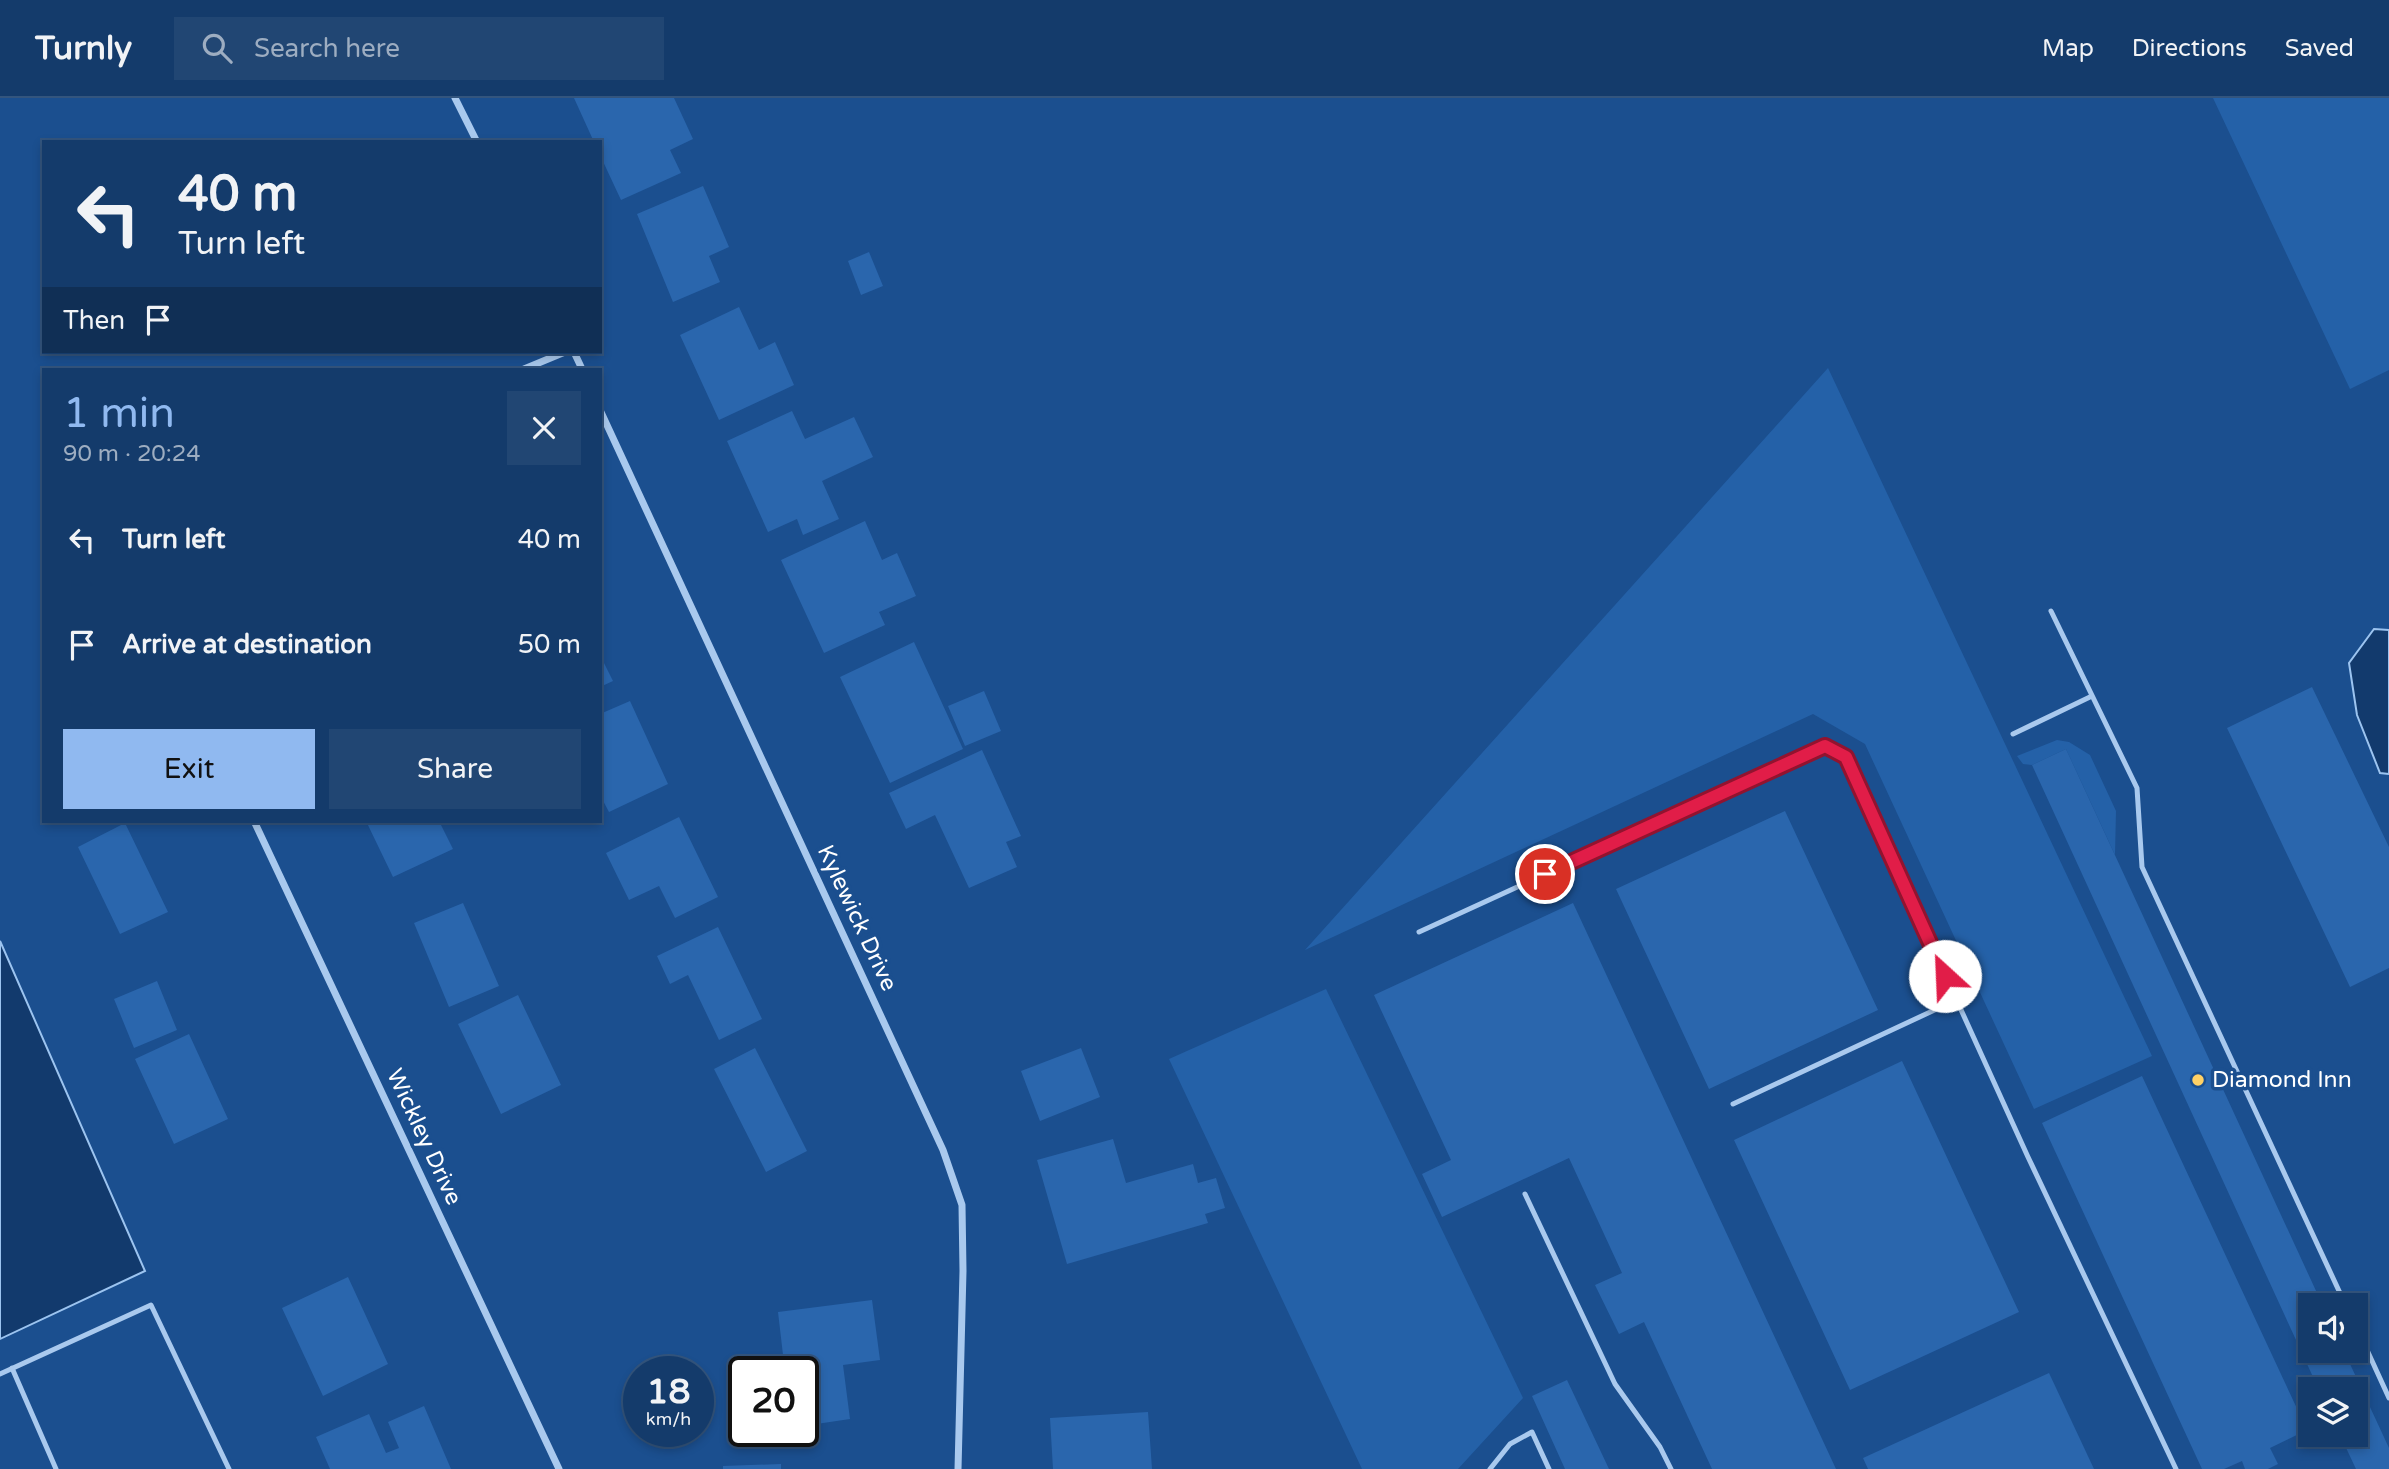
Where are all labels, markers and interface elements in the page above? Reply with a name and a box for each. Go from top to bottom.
search box [174,17,664,80]
text: Turnly [35,29,132,68]
icon: search [198,29,236,67]
text: Search here [254,33,400,64]
text: Map [2042,34,2094,63]
text: Directions [2132,34,2247,63]
text: Saved [2285,34,2354,63]
text: 40 m [178,165,297,224]
icon: left [63,168,154,259]
text: Turn left [178,225,305,263]
icon: arrive [139,301,177,339]
text: Then [63,305,125,336]
text: 1 min [63,388,175,439]
button: close [507,391,581,465]
text: 90 m · 20:24 [63,440,201,468]
icon: left [63,521,101,559]
text: Turn left [122,524,225,555]
text: 40 m [518,524,581,555]
icon: arrive [63,626,101,664]
text: Arrive at destination [122,629,372,660]
text: 50 m [518,629,581,660]
button: Exit [63,729,315,809]
button: Share [329,729,581,809]
street label: Kylewick Drive [811,841,903,995]
pin [1515,844,1575,904]
icon: arrive [1526,855,1564,893]
position arrow [1908,939,1982,1013]
street label: Wickley Drive [380,1064,468,1210]
place label: Diamond Inn [2212,1066,2352,1094]
marker: Diamond Inn [2190,1072,2206,1088]
map controls [2298,1293,2368,1447]
button: sound [2298,1293,2368,1363]
speed limit sign: 20 [728,1356,819,1447]
text: 18 [647,1371,690,1413]
button: layers [2298,1377,2368,1447]
text: km/h [646,1408,691,1430]

